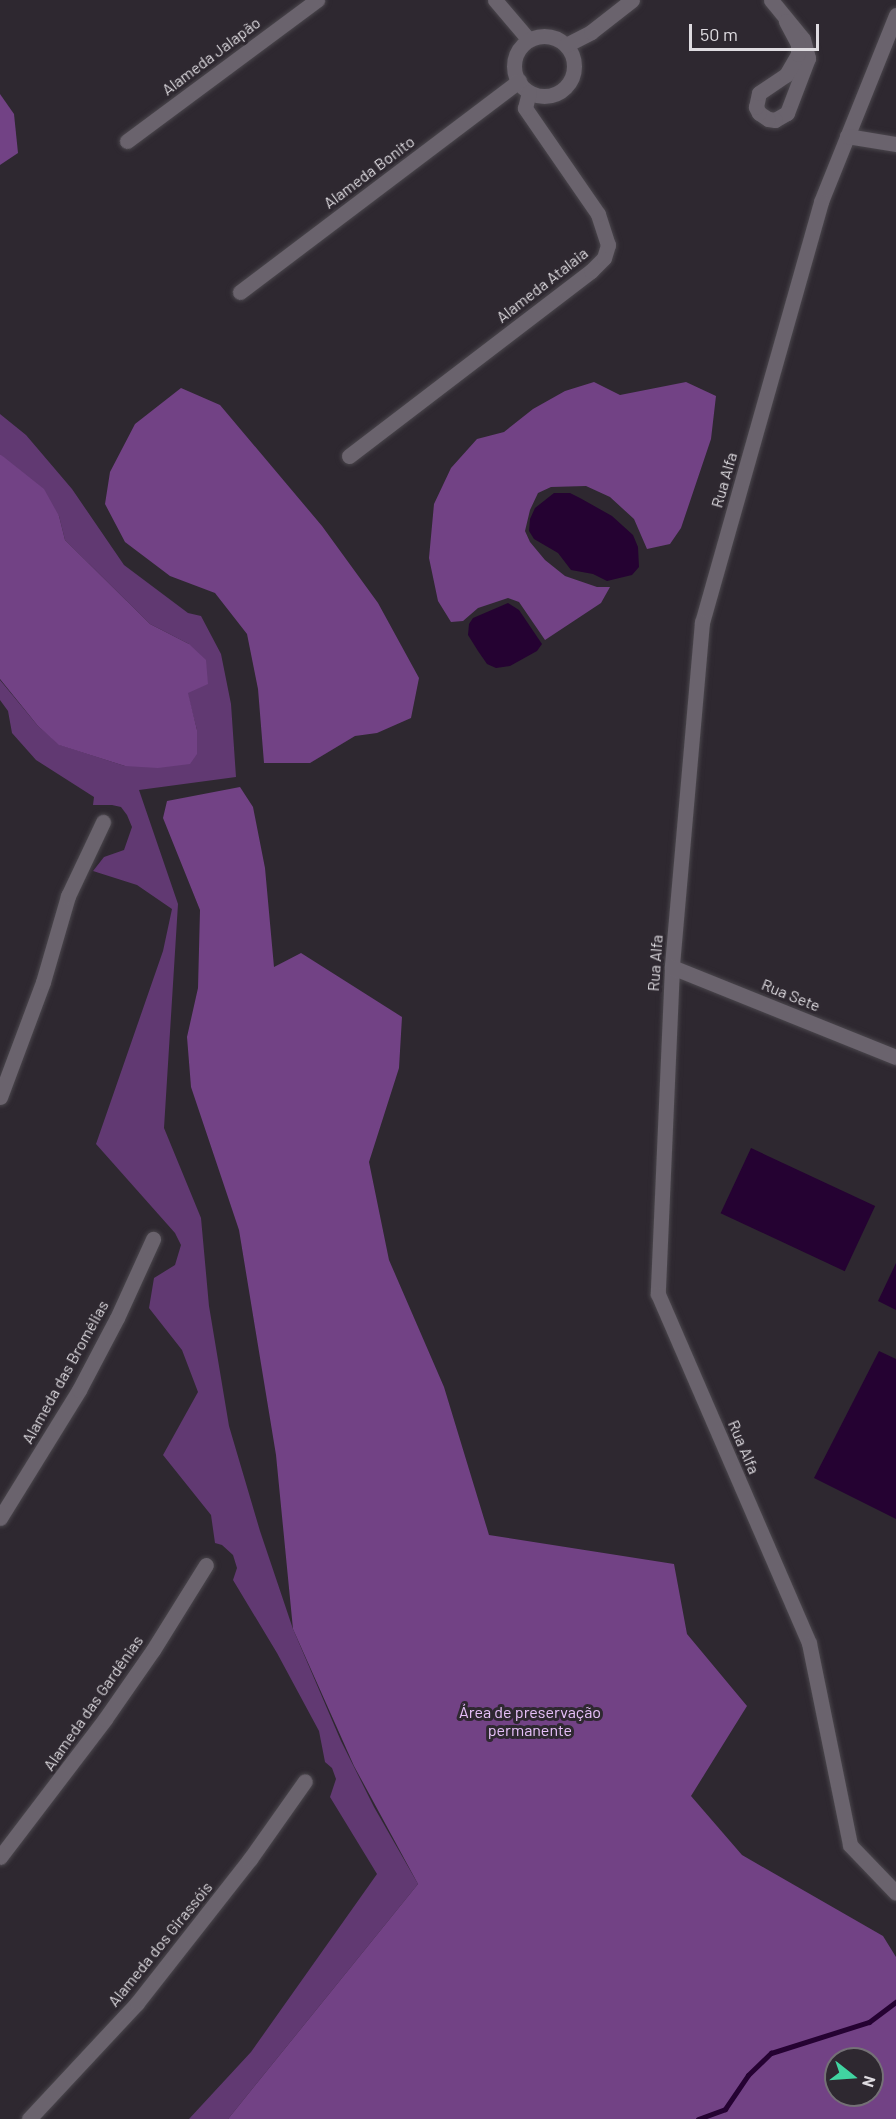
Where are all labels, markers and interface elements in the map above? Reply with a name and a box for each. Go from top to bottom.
scale bar [692,12,822,50]
street label: Alameda Jalapão [158,13,264,99]
text: 50 m [700,23,738,45]
street label: Alameda Bonito [320,132,418,212]
street label: Alameda Atalaia [492,243,592,327]
street label: Rua Alfa [707,450,741,510]
street label: Rua Alfa [643,934,667,992]
street label: Rua Sete [759,975,823,1015]
street label: Alameda das Bromélias [18,1297,112,1447]
street label: Rua Alfa [724,1417,764,1477]
street label: Alameda das Gardênias [39,1632,147,1774]
park label: Área de preservação permanente [459,1702,601,1740]
street label: Alameda dos Girassóis [104,1878,216,2010]
north arrow [824,2047,884,2107]
text: N [859,2074,880,2090]

